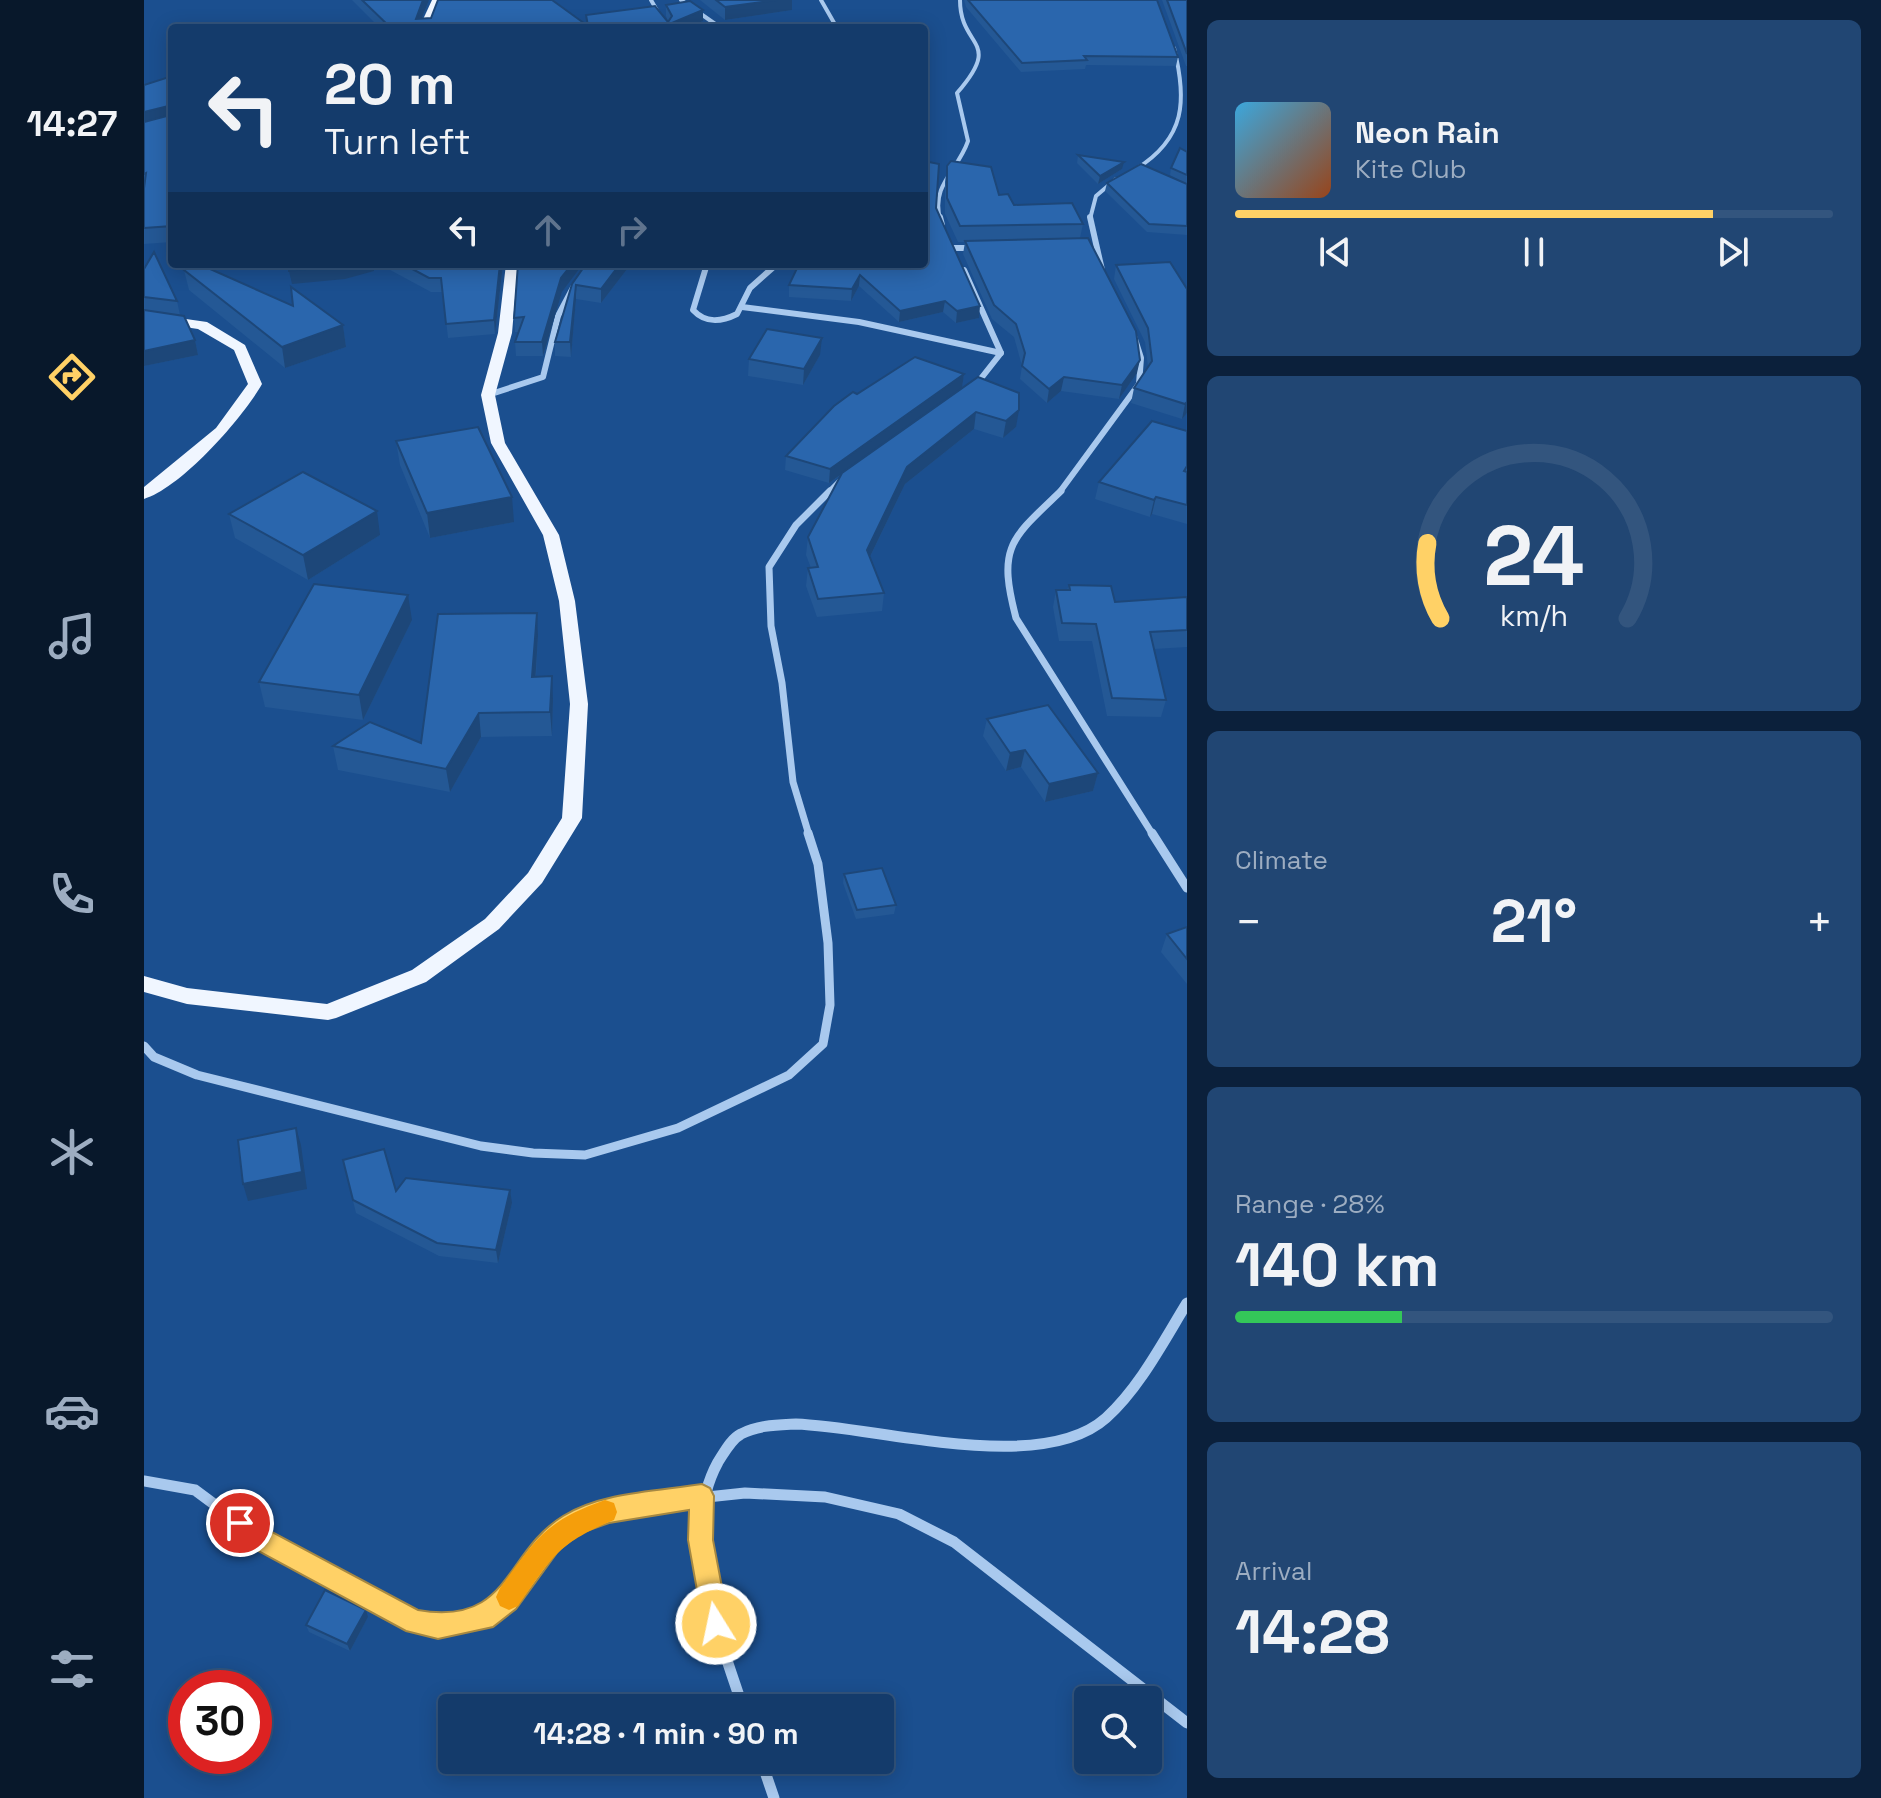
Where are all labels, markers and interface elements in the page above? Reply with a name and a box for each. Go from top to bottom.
text: 20 m [324,49,456,120]
icon: left [192,56,296,160]
text: 14:27 [27,101,117,147]
text: Neon Rain [1355,113,1500,152]
text: Turn left [324,119,471,165]
text: Kite Club [1355,152,1467,186]
icon: left [442,208,486,252]
icon: ahead [526,208,570,252]
icon: right [610,208,654,252]
icon: previous [1313,230,1357,274]
icon: pause [1512,230,1556,274]
icon: next [1711,230,1755,274]
icon: directions [44,349,100,405]
text: 24 [1484,503,1584,609]
text: km/h [1500,599,1568,635]
icon: music [44,608,100,664]
text: Climate [1235,843,1328,877]
icon: phone [44,866,100,922]
text: 21° [1491,883,1577,960]
text: − [1235,894,1262,950]
text: + [1806,894,1833,950]
icon: climate [44,1124,100,1180]
text: Range · 28% [1235,1187,1385,1221]
text: 140 km [1235,1227,1439,1304]
icon: car [44,1383,100,1439]
pin [206,1489,274,1557]
icon: arrive [218,1501,262,1545]
text: Arrival [1235,1554,1312,1588]
position arrow [674,1582,758,1666]
text: 14:28 [1235,1594,1390,1671]
icon: filters [44,1641,100,1697]
speed limit sign: 30 [168,1670,272,1774]
map controls [1074,1686,1162,1774]
button: search [1074,1686,1162,1774]
text: 14:28 · 1 min · 90 m [533,1714,799,1753]

